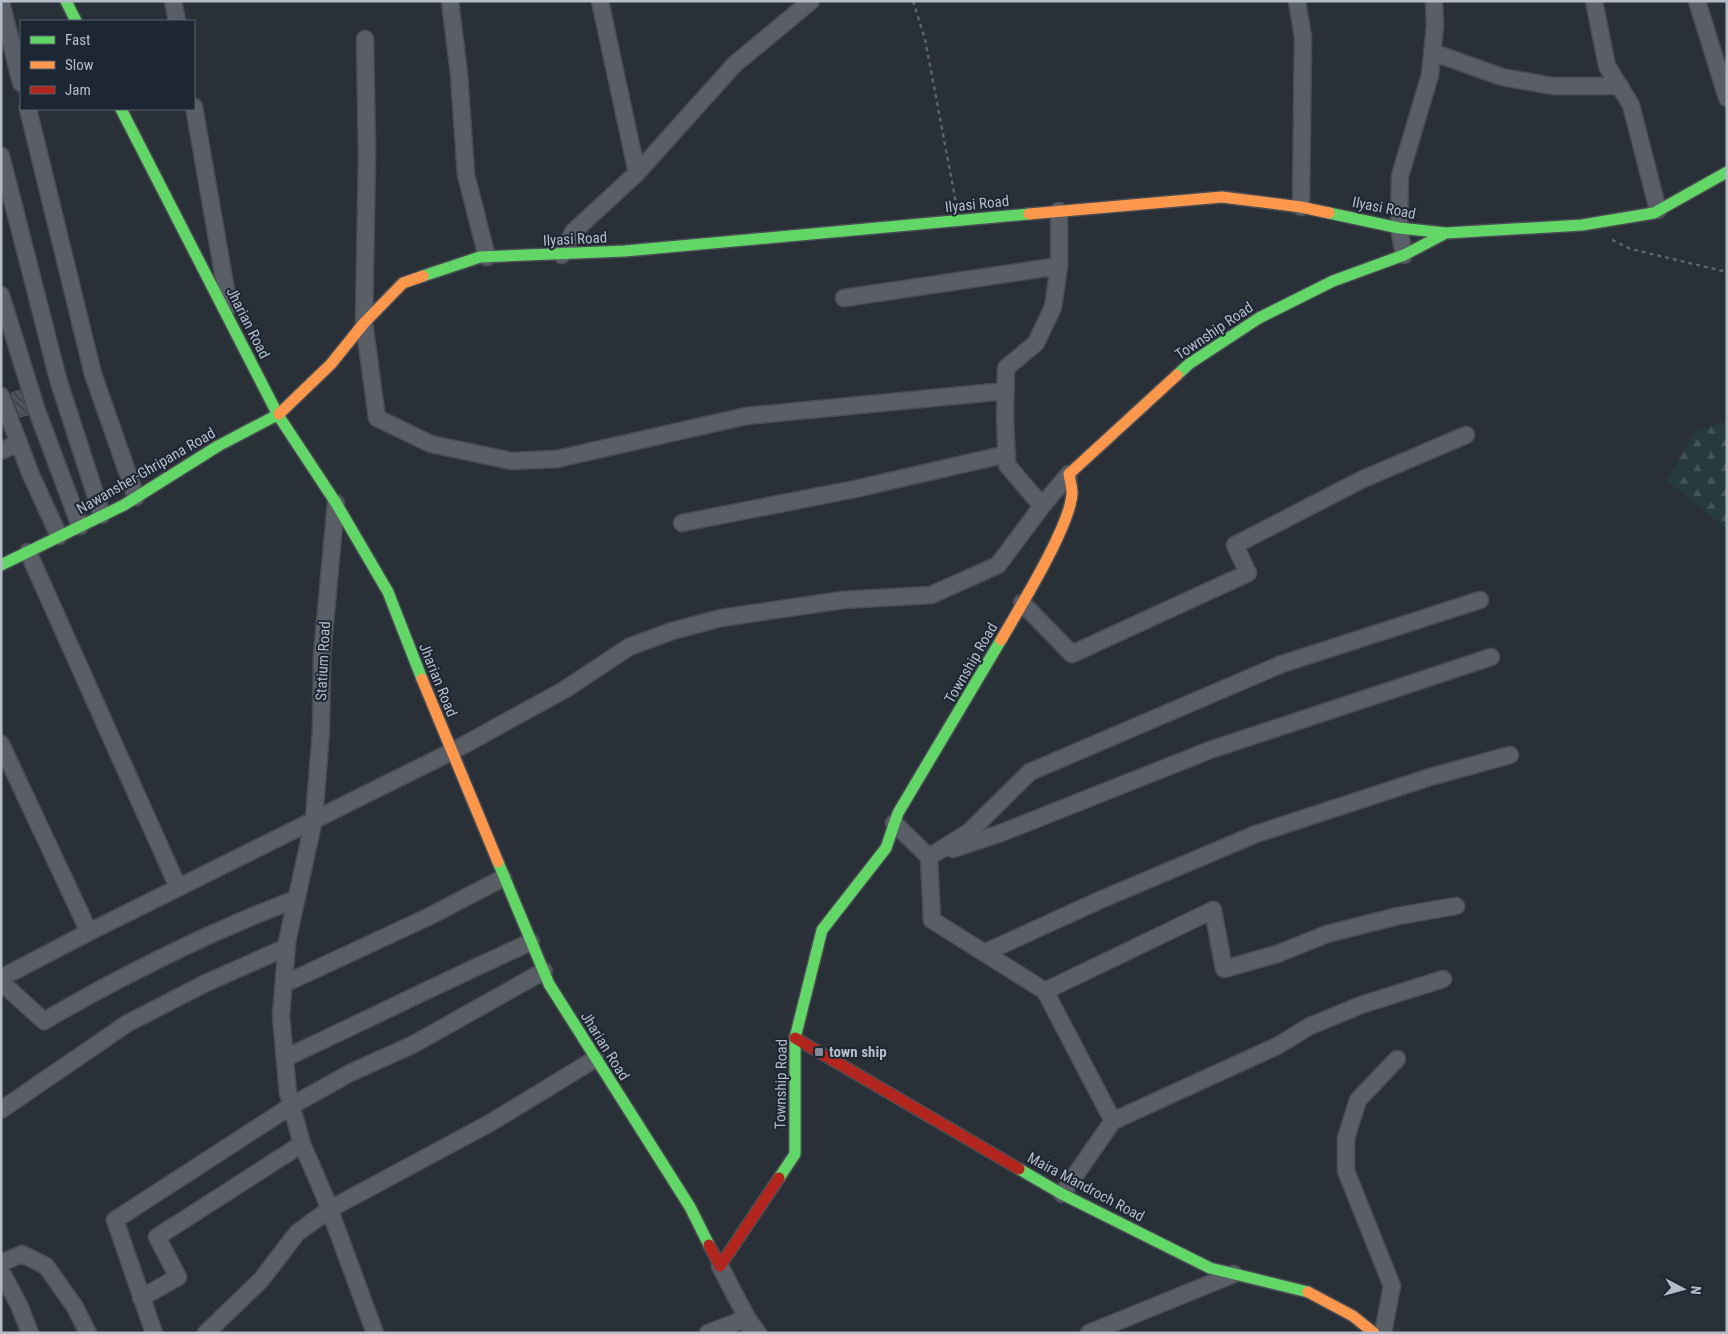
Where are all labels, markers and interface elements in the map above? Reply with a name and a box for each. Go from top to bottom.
legend [20,20,195,110]
text: Fast [65,31,90,49]
text: Slow [65,56,94,74]
text: Jam [65,81,91,99]
street label: Ilyasi Road [944,192,1010,216]
street label: Ilyasi Road [1351,193,1417,223]
street label: Ilyasi Road [542,228,608,250]
street label: Jharian Road [222,284,274,362]
street label: Township Road [1172,298,1256,364]
street label: Nawansher-Ghripana Road [74,424,218,518]
street label: Township Road [941,619,1001,707]
street label: Statium Road [312,621,334,701]
street label: Jharian Road [415,641,461,719]
street label: Jharian Road [577,1008,633,1084]
street label: Township Road [771,1039,791,1129]
place label: town ship [829,1043,887,1061]
marker: town ship [813,1046,825,1058]
street label: Maira Mandroch Road [1024,1149,1148,1225]
north arrow [1658,1264,1708,1314]
text: N [1688,1285,1704,1295]

